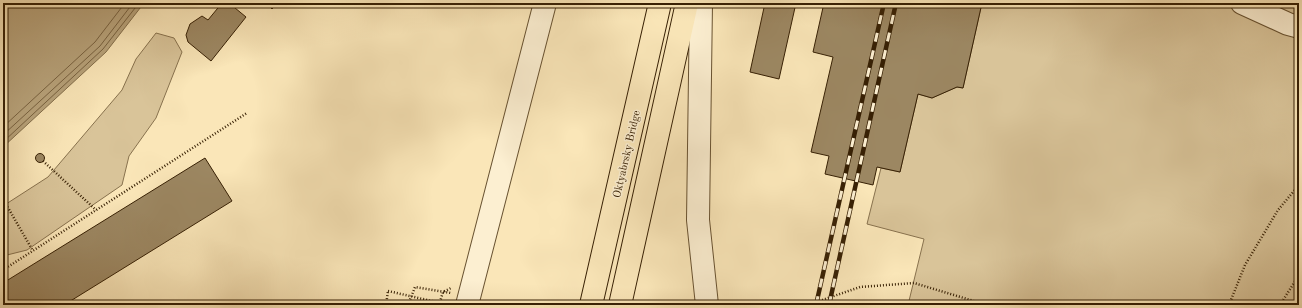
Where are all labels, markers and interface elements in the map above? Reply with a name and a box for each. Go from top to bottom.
street label: Oktyabrsky Bridge [612,109,643,199]

